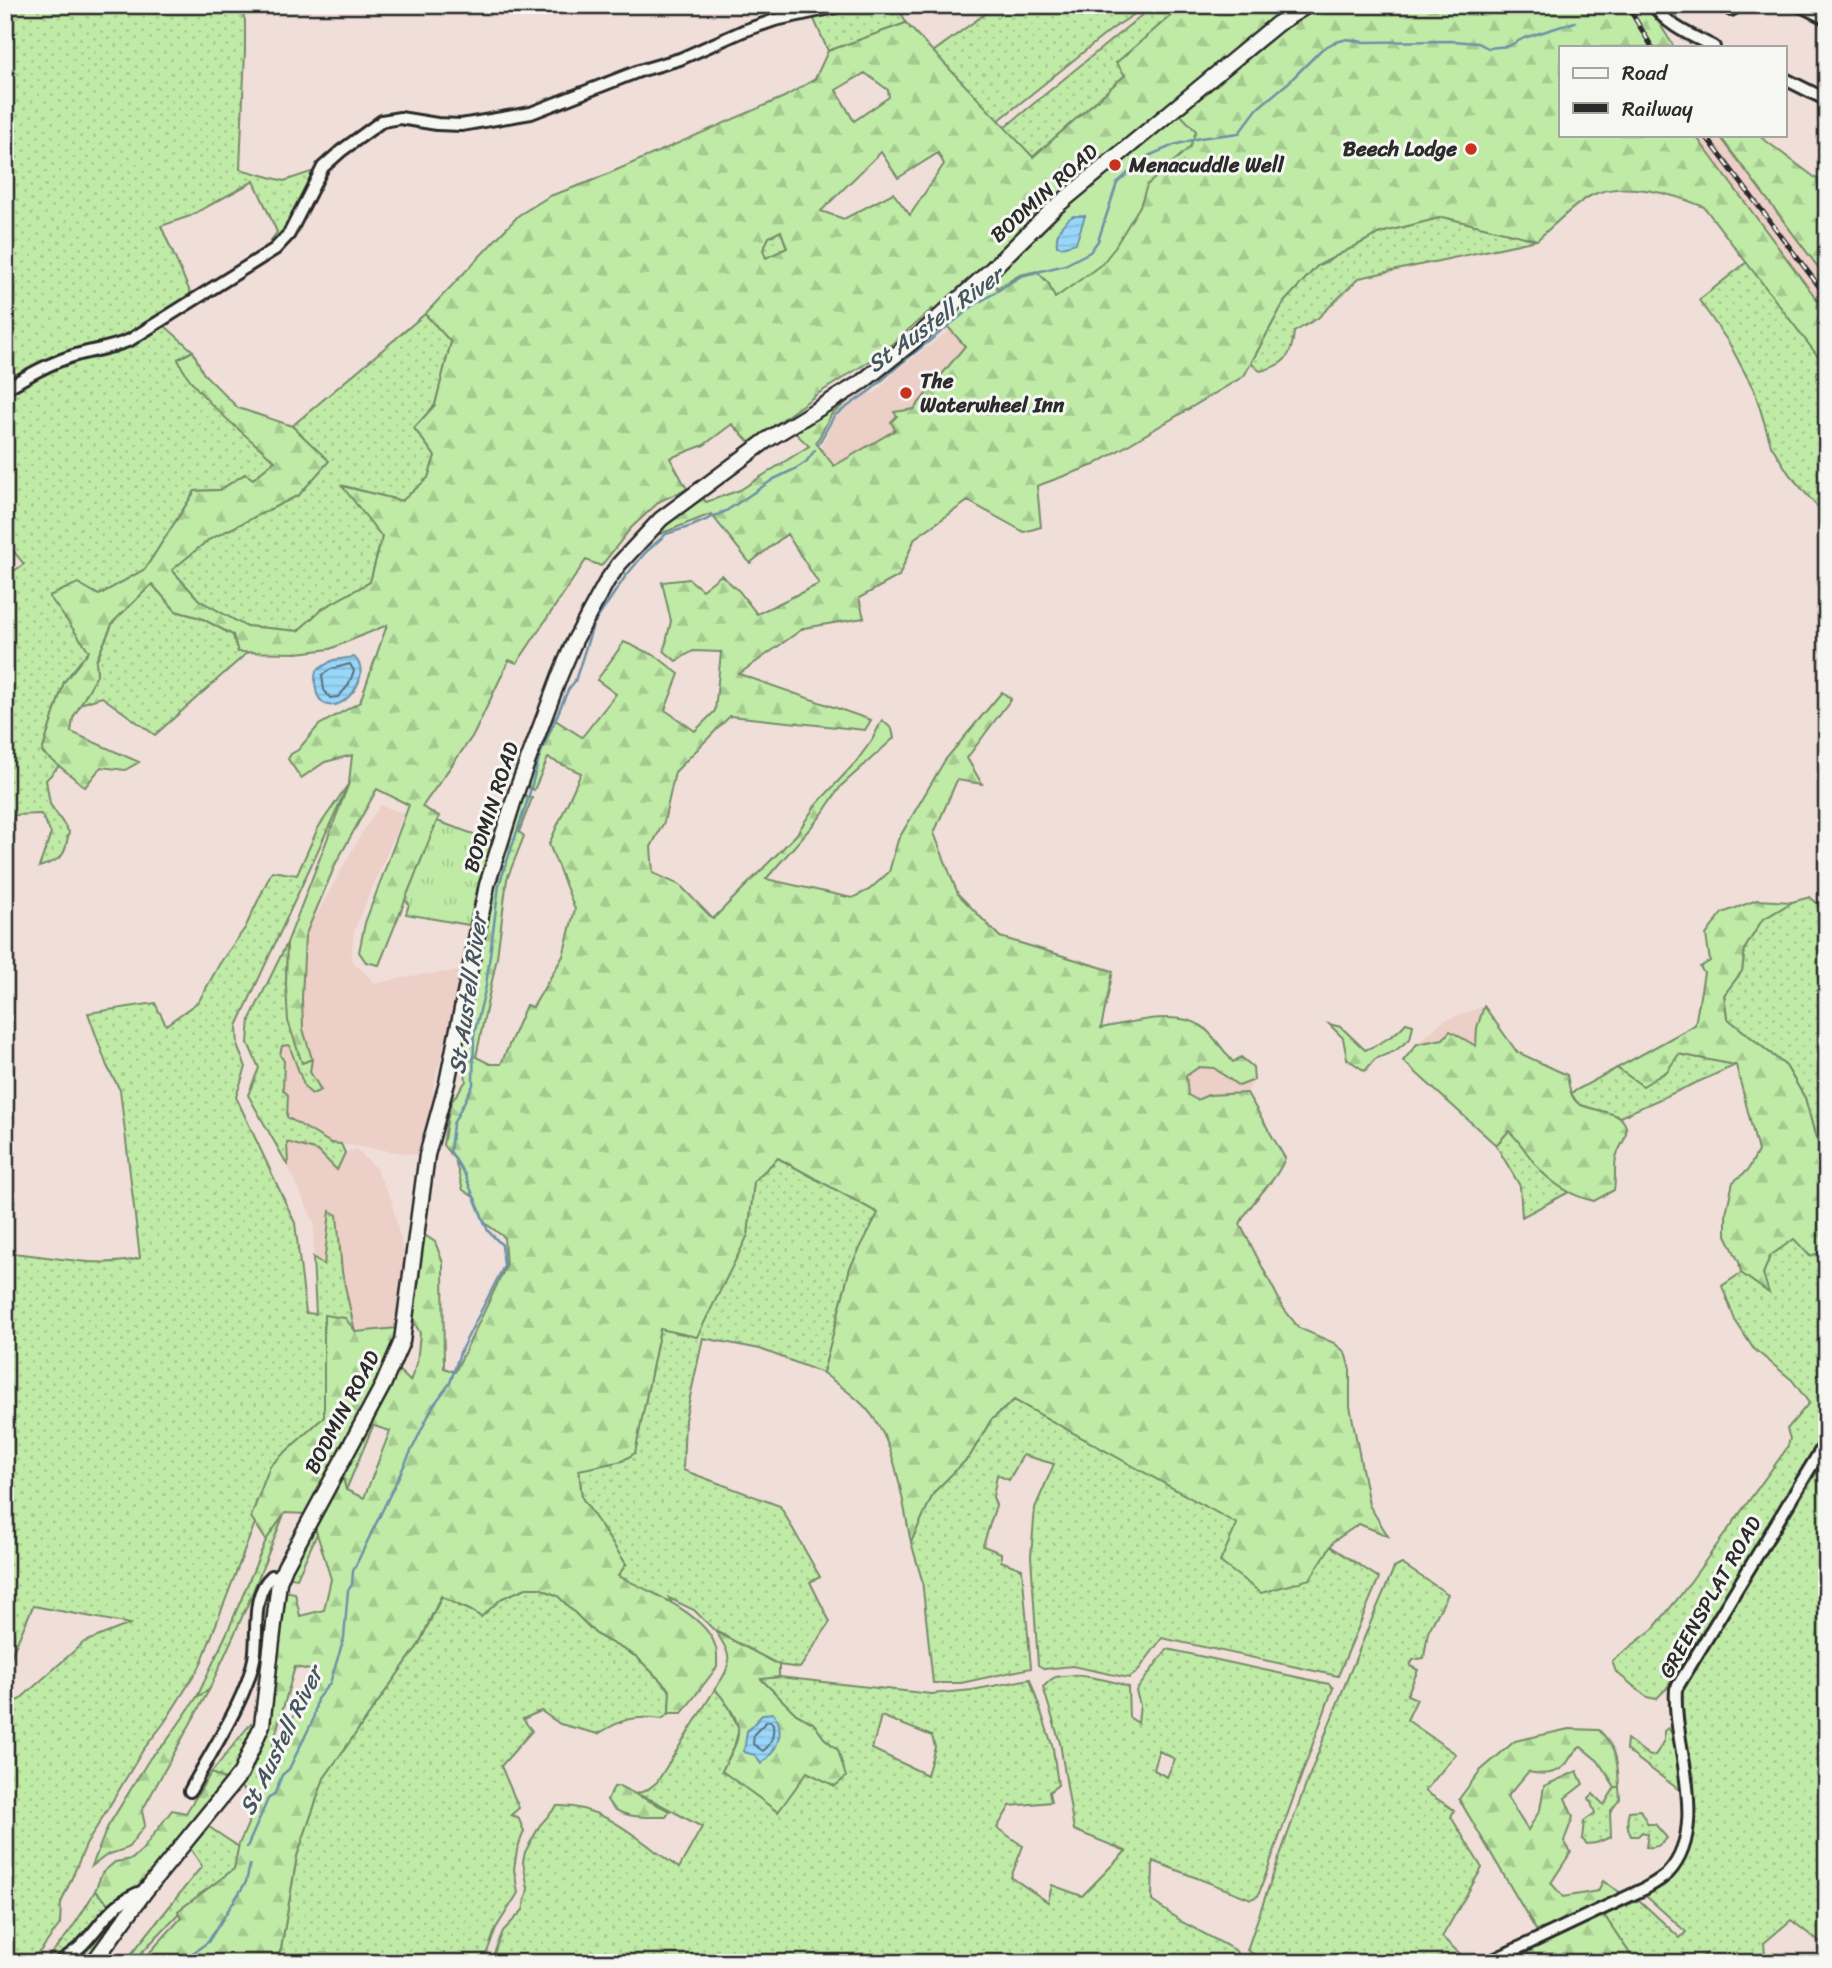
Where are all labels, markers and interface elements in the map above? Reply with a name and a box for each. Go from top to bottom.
legend [1559,46,1786,136]
text: Road [1622,54,1669,92]
text: Railway [1622,90,1693,128]
place label: Beech Lodge [1343,130,1457,168]
street label: BODMIN ROAD [981,133,1107,252]
marker: Beech Lodge [1463,141,1479,157]
place label: Menacuddle Well [1128,146,1285,184]
marker: Menacuddle Well [1107,157,1123,173]
water label: St Austell River [858,253,1016,384]
place label: The Waterwheel Inn [920,362,1065,424]
marker: The Waterwheel Inn [898,385,914,401]
street label: BODMIN ROAD [452,736,530,877]
water label: St Austell River [437,907,500,1077]
street label: BODMIN ROAD [293,1343,391,1481]
street label: GREENSPLAT ROAD [1648,1508,1772,1686]
water label: St Austell River [227,1656,337,1822]

